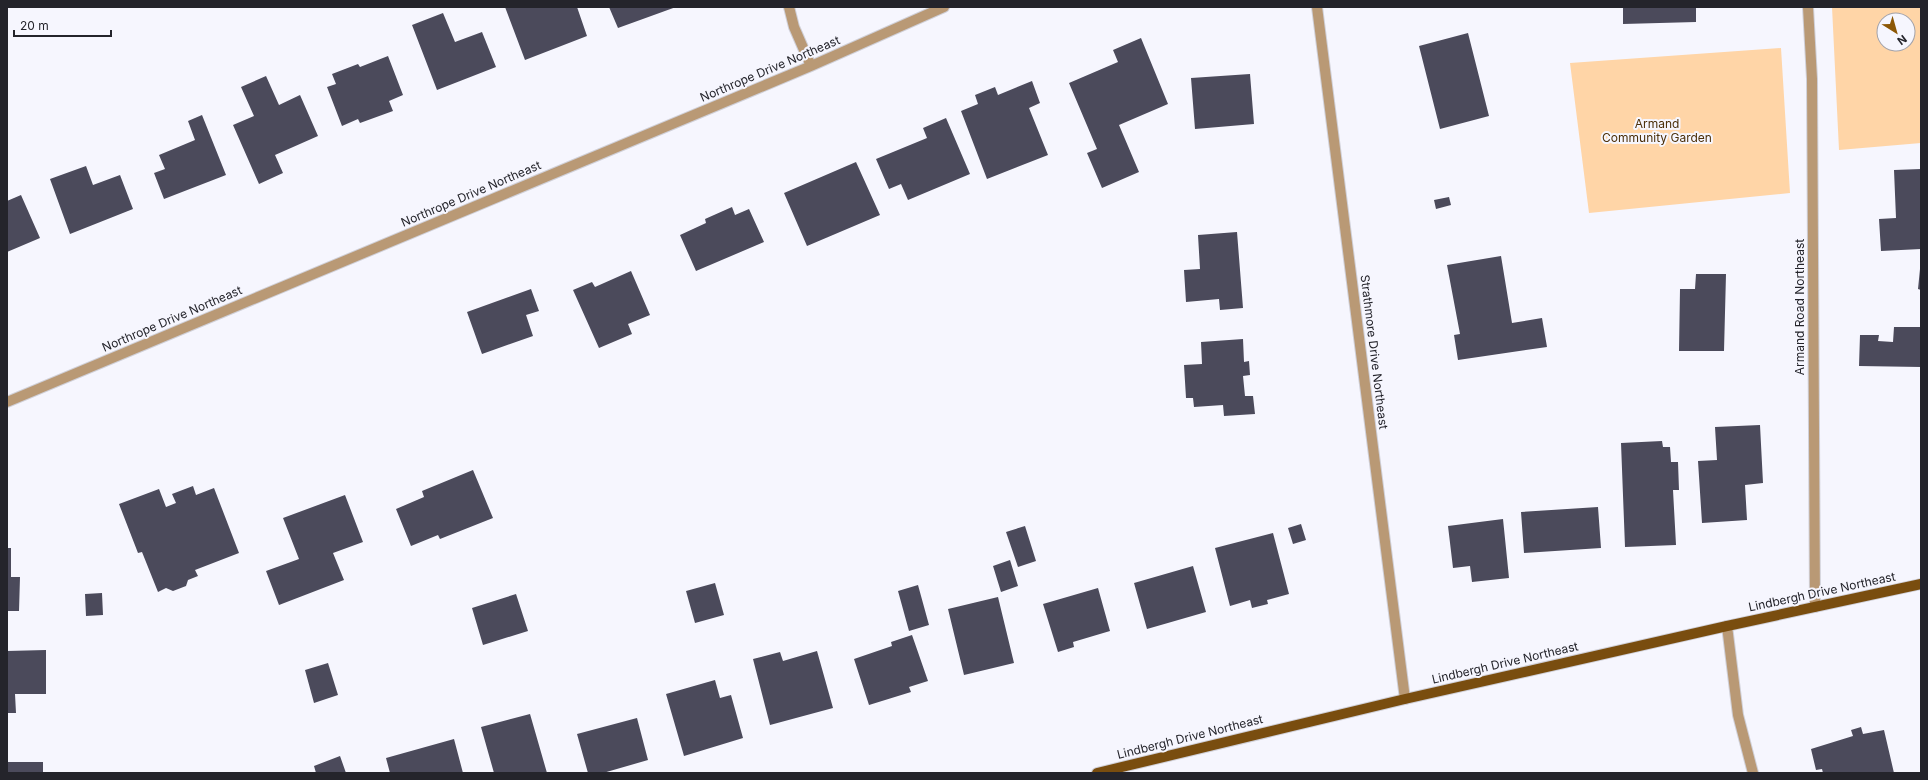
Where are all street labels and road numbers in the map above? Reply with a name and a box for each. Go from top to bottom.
street label: Northrope Drive Northeast [698,32,842,105]
street label: Northrope Drive Northeast [399,157,543,230]
street label: Armand Road Northeast [1792,239,1807,375]
street label: Strathmore Drive Northeast [1358,274,1391,430]
street label: Northrope Drive Northeast [100,282,244,355]
street label: Lindbergh Drive Northeast [1747,569,1897,614]
street label: Lindbergh Drive Northeast [1430,638,1580,687]
street label: Lindbergh Drive Northeast [1115,711,1264,762]

